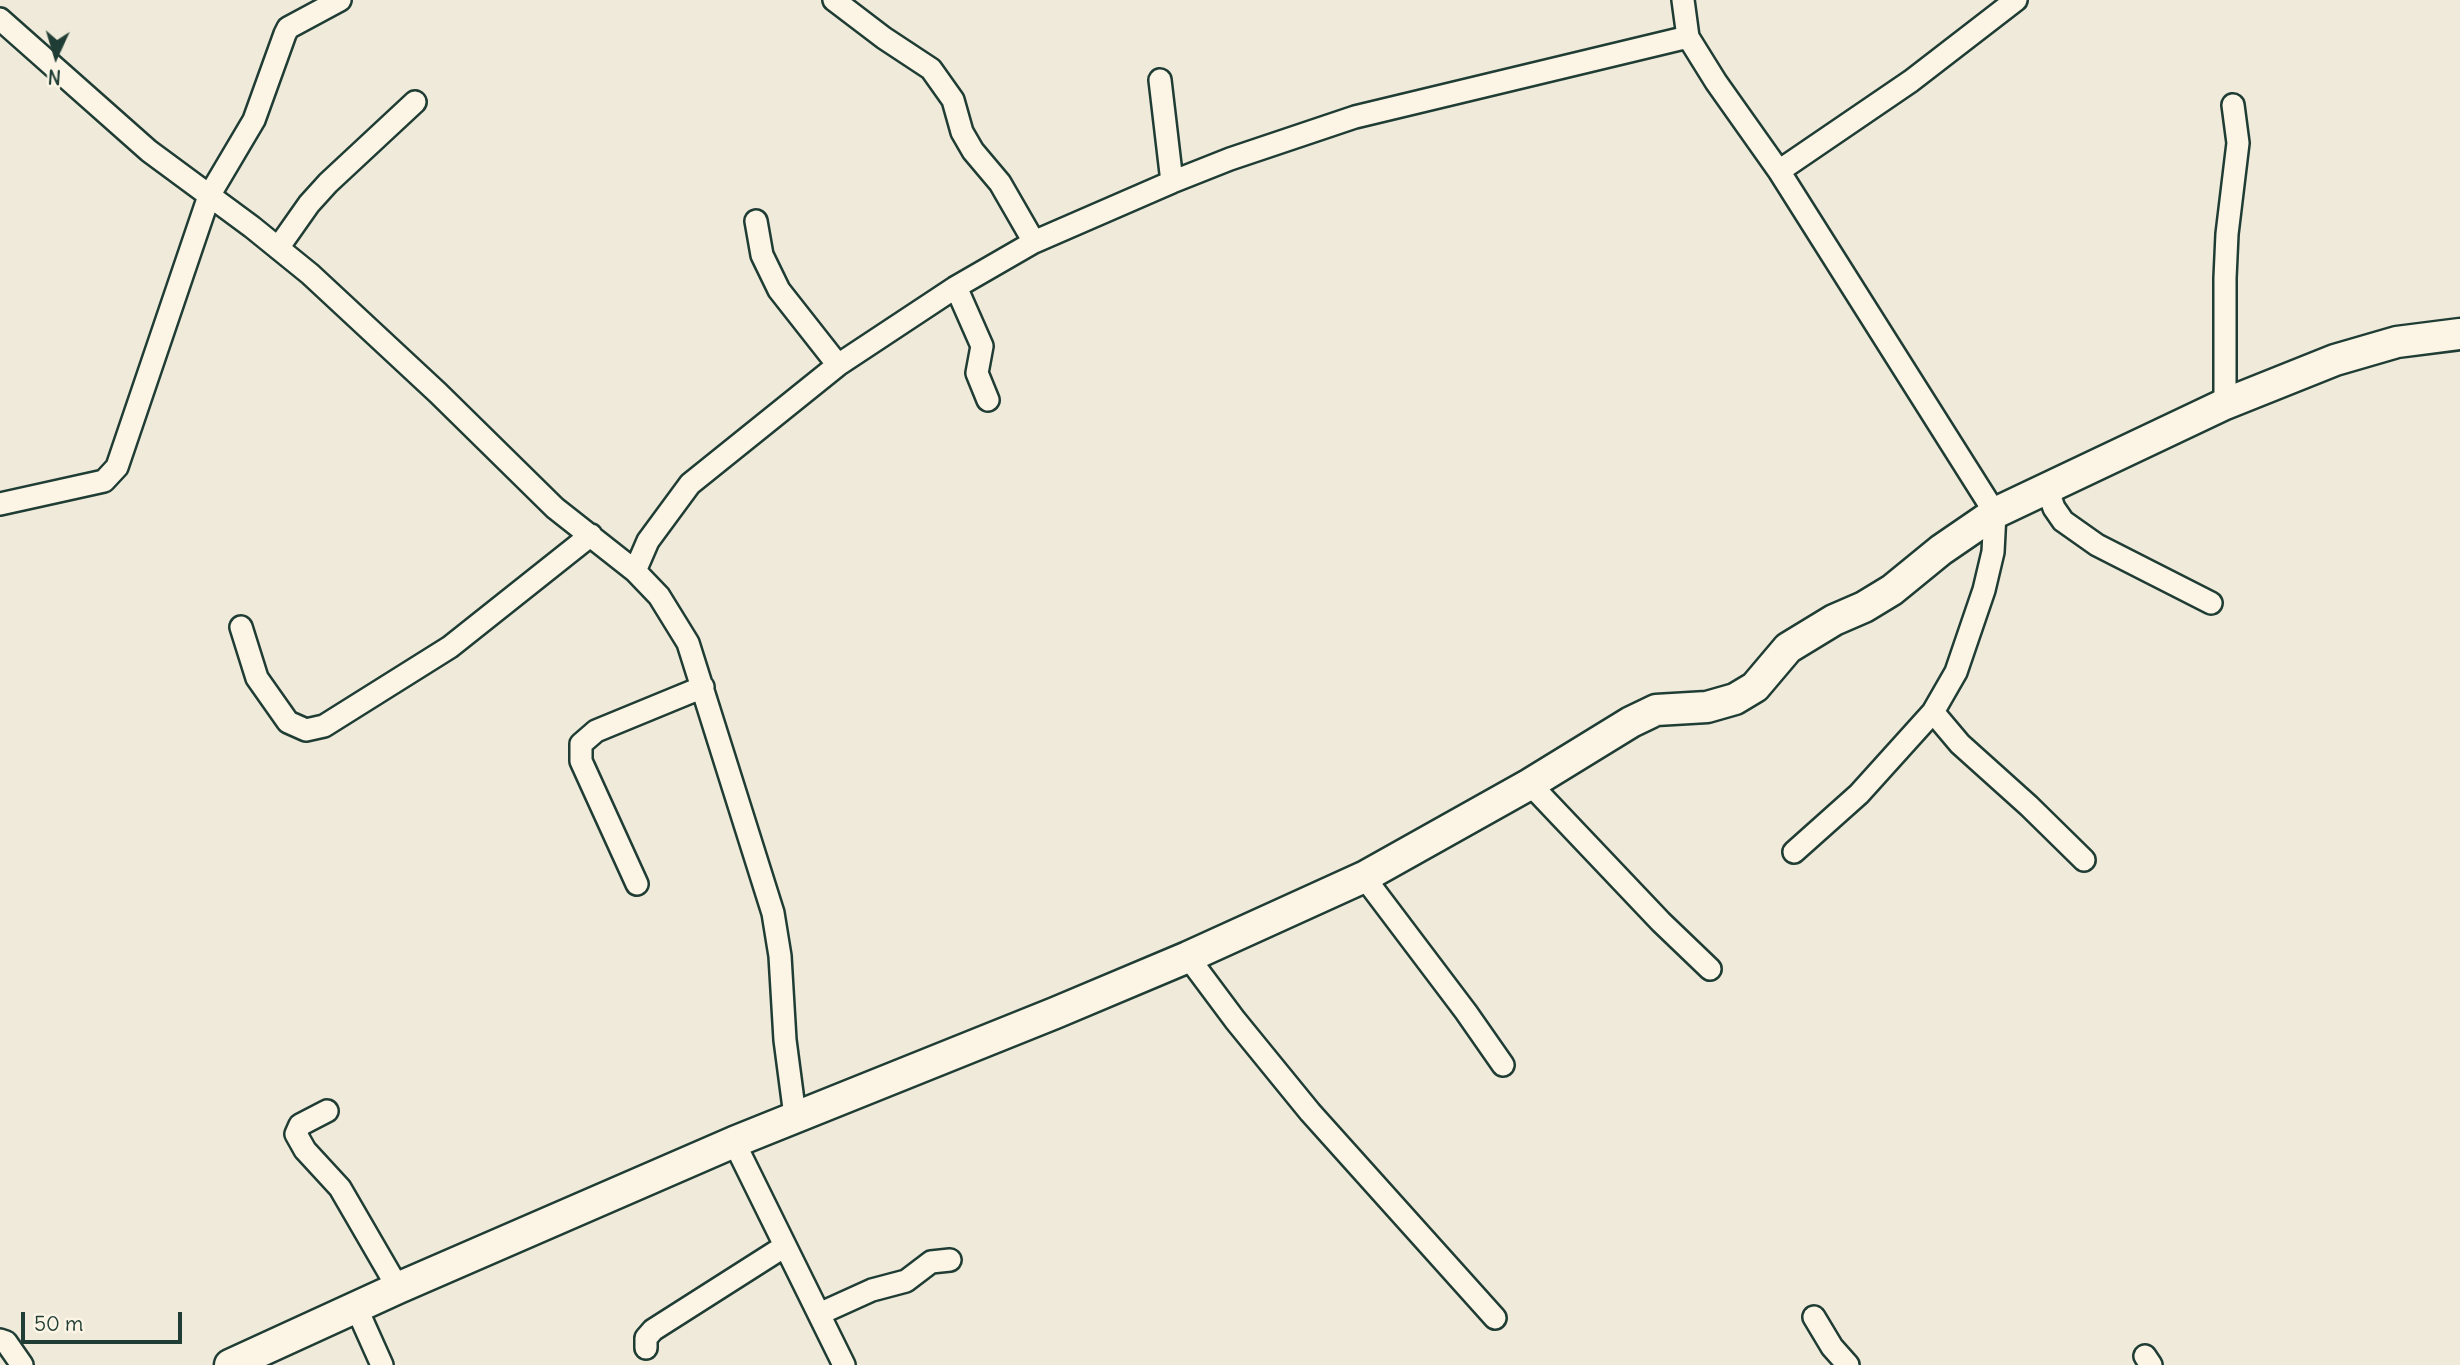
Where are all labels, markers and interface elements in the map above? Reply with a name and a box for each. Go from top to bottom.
north arrow [21,21,91,91]
text: N [47,65,62,89]
scale bar [24,1298,186,1342]
text: 50 m [34,1310,83,1337]

